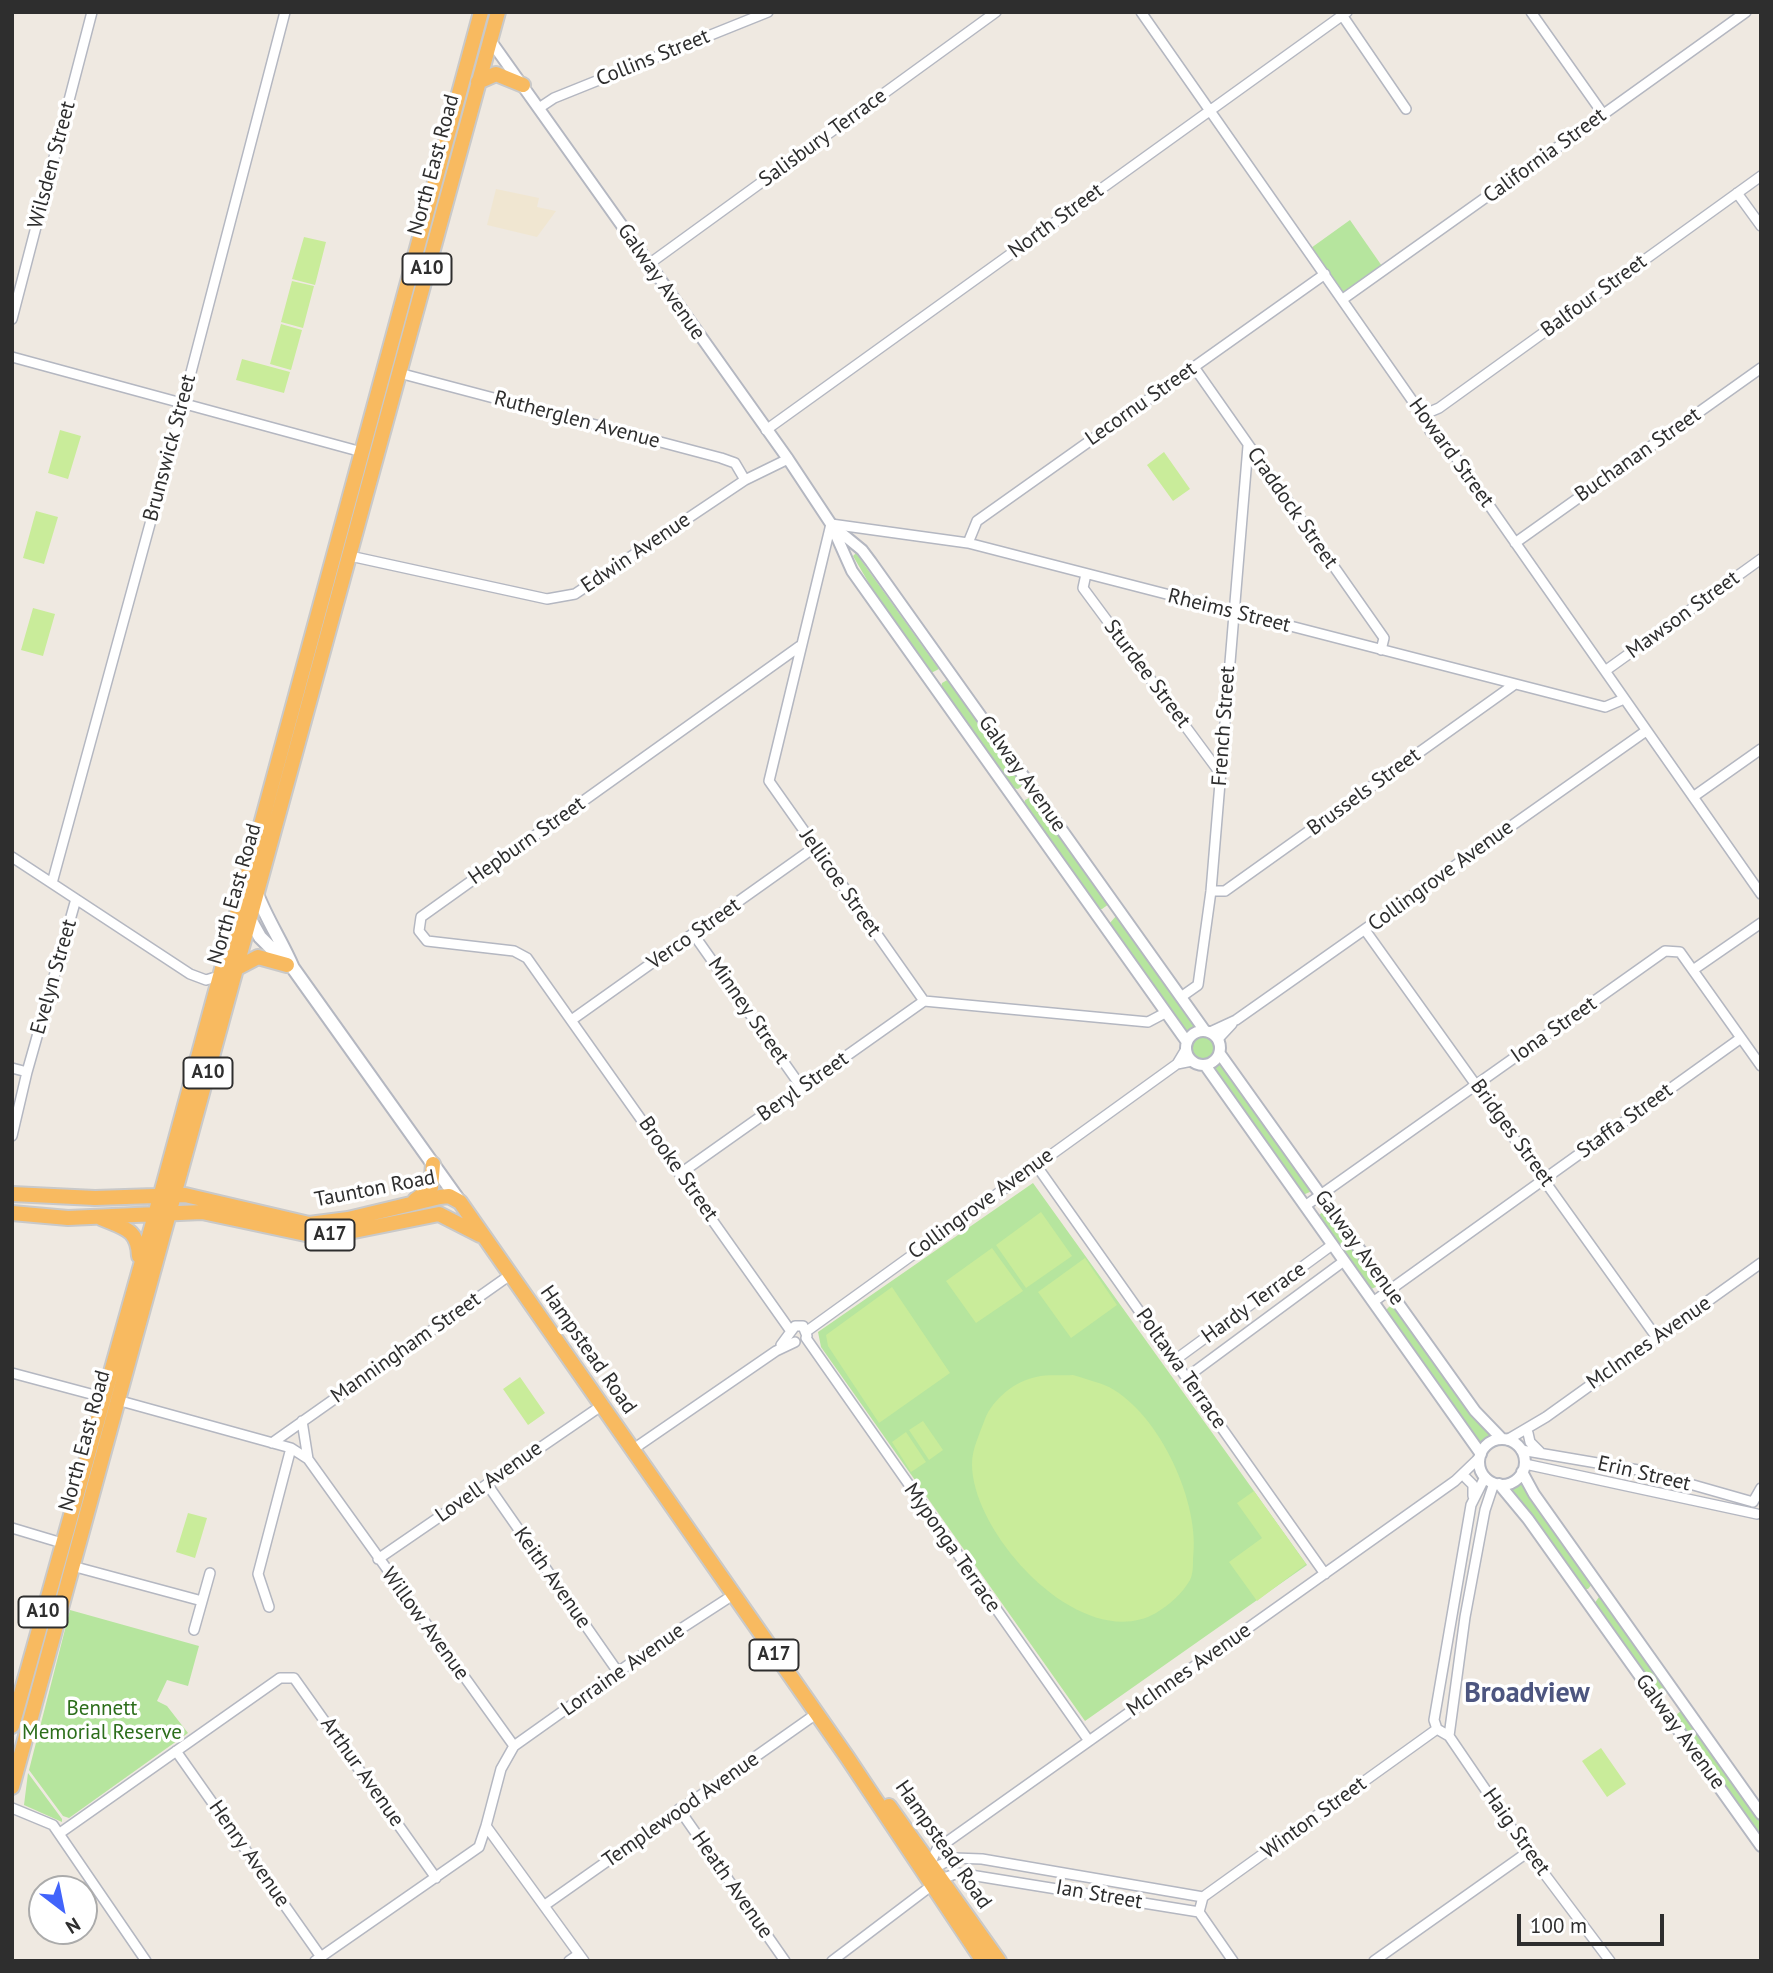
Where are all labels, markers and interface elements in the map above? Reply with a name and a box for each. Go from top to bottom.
street label: Collins Street [593,24,713,92]
street label: Salisbury Terrace [754,83,892,193]
street label: North East Road [403,92,465,238]
street label: Wilsden Street [23,99,81,231]
street label: California Street [1479,103,1611,209]
street label: North Street [1004,178,1108,264]
street label: Galway Avenue [612,219,710,345]
street label: Balfour Street [1536,249,1652,343]
road number: A10 [402,254,452,284]
street label: Lecornu Street [1081,357,1201,451]
street label: Brunswick Street [138,372,202,524]
street label: Rutherglen Avenue [491,386,663,454]
street label: Howard Street [1403,394,1499,512]
street label: Buchanan Street [1570,402,1706,508]
street label: Craddock Street [1241,443,1343,573]
street label: Edwin Avenue [577,507,695,599]
street label: Mawson Street [1622,566,1744,664]
street label: Rheims Street [1165,584,1293,638]
street label: Sturdee Street [1098,615,1196,733]
street label: French Street [1207,665,1241,787]
street label: Galway Avenue [973,711,1071,837]
street label: Brussels Street [1303,743,1425,841]
street label: Hepburn Street [464,791,590,891]
street label: Collingrove Avenue [1364,815,1518,937]
street label: North East Road [203,821,267,967]
street label: Jellicoe Street [794,825,886,941]
street label: Verco Street [643,893,745,975]
street label: Evelyn Street [26,917,82,1037]
street label: Minney Street [702,953,794,1069]
street label: Iona Street [1506,991,1602,1069]
street label: Beryl Street [753,1046,853,1128]
road number: A10 [184,1058,232,1088]
street label: Bridges Street [1465,1074,1559,1192]
street label: Staffa Street [1572,1078,1678,1164]
street label: Brooke Street [633,1112,723,1226]
street label: Collingrove Avenue [904,1143,1058,1265]
street label: Taunton Road [313,1165,437,1213]
street label: Galway Avenue [1309,1185,1409,1311]
road number: A17 [306,1219,354,1250]
street label: Hardy Terrace [1197,1257,1311,1349]
street label: Hampstead Road [534,1281,642,1419]
street label: Manningham Street [326,1287,486,1409]
street label: McInnes Avenue [1582,1291,1716,1395]
street label: Poltawa Terrace [1130,1304,1232,1434]
street label: North East Road [54,1368,116,1514]
street label: Lovell Avenue [431,1436,547,1528]
street label: Erin Street [1595,1451,1693,1497]
street label: Myponga Terrace [898,1479,1006,1617]
street label: Keith Avenue [508,1522,596,1634]
street label: Willow Avenue [376,1563,474,1685]
road number: A10 [19,1596,68,1628]
street label: Lorraine Avenue [557,1618,689,1722]
street label: McInnes Avenue [1122,1618,1256,1722]
road number: A17 [750,1639,798,1670]
street label: Galway Avenue [1630,1669,1730,1795]
district label: Broadview [1464,1677,1590,1711]
park label: Bennett Memorial Reserve [22,1696,182,1746]
street label: Arthur Avenue [315,1712,409,1832]
street label: Templewood Avenue [598,1747,764,1873]
street label: Winton Street [1257,1772,1371,1864]
street label: Hampstead Road [889,1776,997,1914]
street label: Haig Street [1477,1784,1555,1880]
street label: Henry Avenue [203,1796,295,1912]
street label: Heath Avenue [686,1827,778,1943]
north arrow [28,1875,98,1945]
street label: Ian Street [1054,1875,1144,1915]
scale bar [1521,1899,1668,1943]
text: 100 m [1530,1912,1587,1939]
text: N [61,1913,85,1940]

